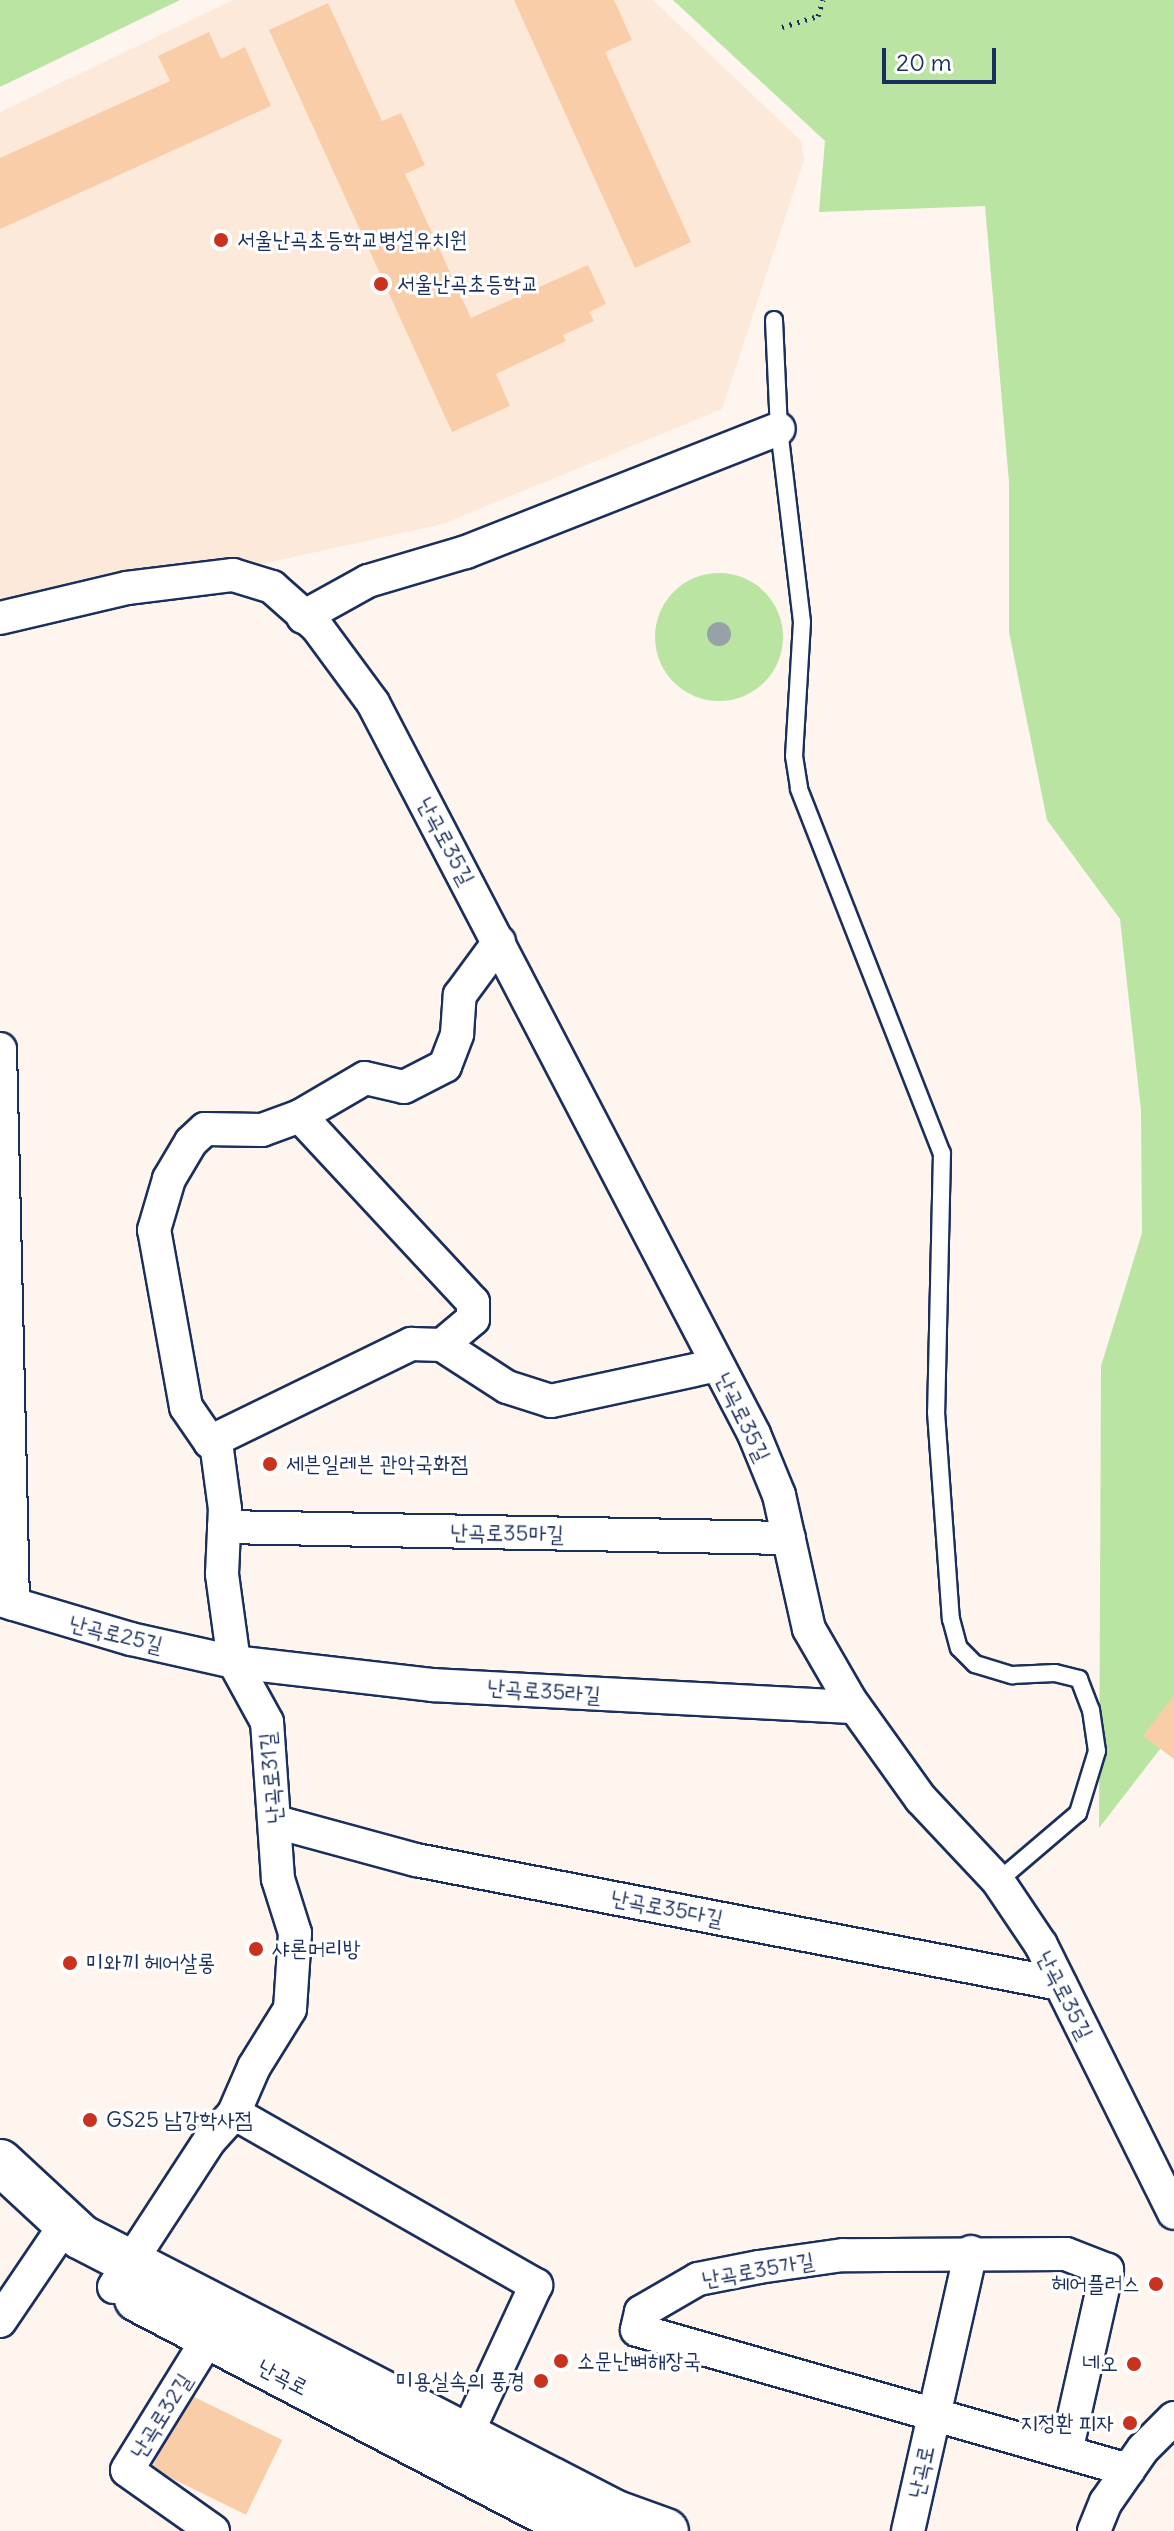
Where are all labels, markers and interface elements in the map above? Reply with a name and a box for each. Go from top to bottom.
scale bar [886,32,1000,82]
text: 20 m [896,47,952,77]
place label: 서울난곡초등학교병설유치원 [237,227,467,253]
marker: 서울난곡초등학교병설유치원 [212,231,230,249]
place label: 서울난곡초등학교 [397,271,539,297]
marker: 서울난곡초등학교 [372,275,390,293]
street label: 난곡로35길 [412,792,480,890]
street label: 난곡로35길 [710,1368,776,1466]
place label: 세븐일레븐 관악국화점 [286,1451,468,1477]
marker: 세븐일레븐 관악국화점 [261,1455,279,1473]
street label: 난곡로35마길 [450,1519,564,1547]
street label: 난곡로25길 [66,1610,166,1658]
street label: 난곡로35라길 [486,1674,602,1708]
street label: 난곡로31길 [254,1731,288,1825]
street label: 난곡로35다길 [609,1884,725,1932]
place label: 샤론머리방 [272,1936,361,1962]
marker: 샤론머리방 [247,1940,265,1958]
street label: 난곡로35길 [1031,1946,1099,2044]
place label: 미와끼 헤어살롱 [86,1950,215,1976]
marker: 미와끼 헤어살롱 [61,1954,79,1972]
place label: GS25 남강학사점 [106,2107,253,2133]
marker: GS25 남강학사점 [81,2111,99,2129]
street label: 난곡로35가길 [700,2247,816,2293]
place label: 헤어플러스 [1051,2271,1140,2297]
marker: 헤어플러스 [1147,2275,1165,2293]
place label: 소문난뼈해장국 [577,2348,701,2374]
place label: 네오 [1083,2351,1118,2377]
marker: 소문난뼈해장국 [552,2352,570,2370]
street label: 난곡로 [253,2353,313,2401]
marker: 네오 [1125,2355,1143,2373]
place label: 미용실속의 풍경 [396,2368,525,2394]
street label: 난곡로32길 [125,2369,197,2463]
marker: 미용실속의 풍경 [532,2372,550,2390]
place label: 지정환 피자 [1020,2410,1114,2436]
marker: 지정환 피자 [1121,2414,1139,2432]
street label: 난곡로 [903,2443,939,2501]

